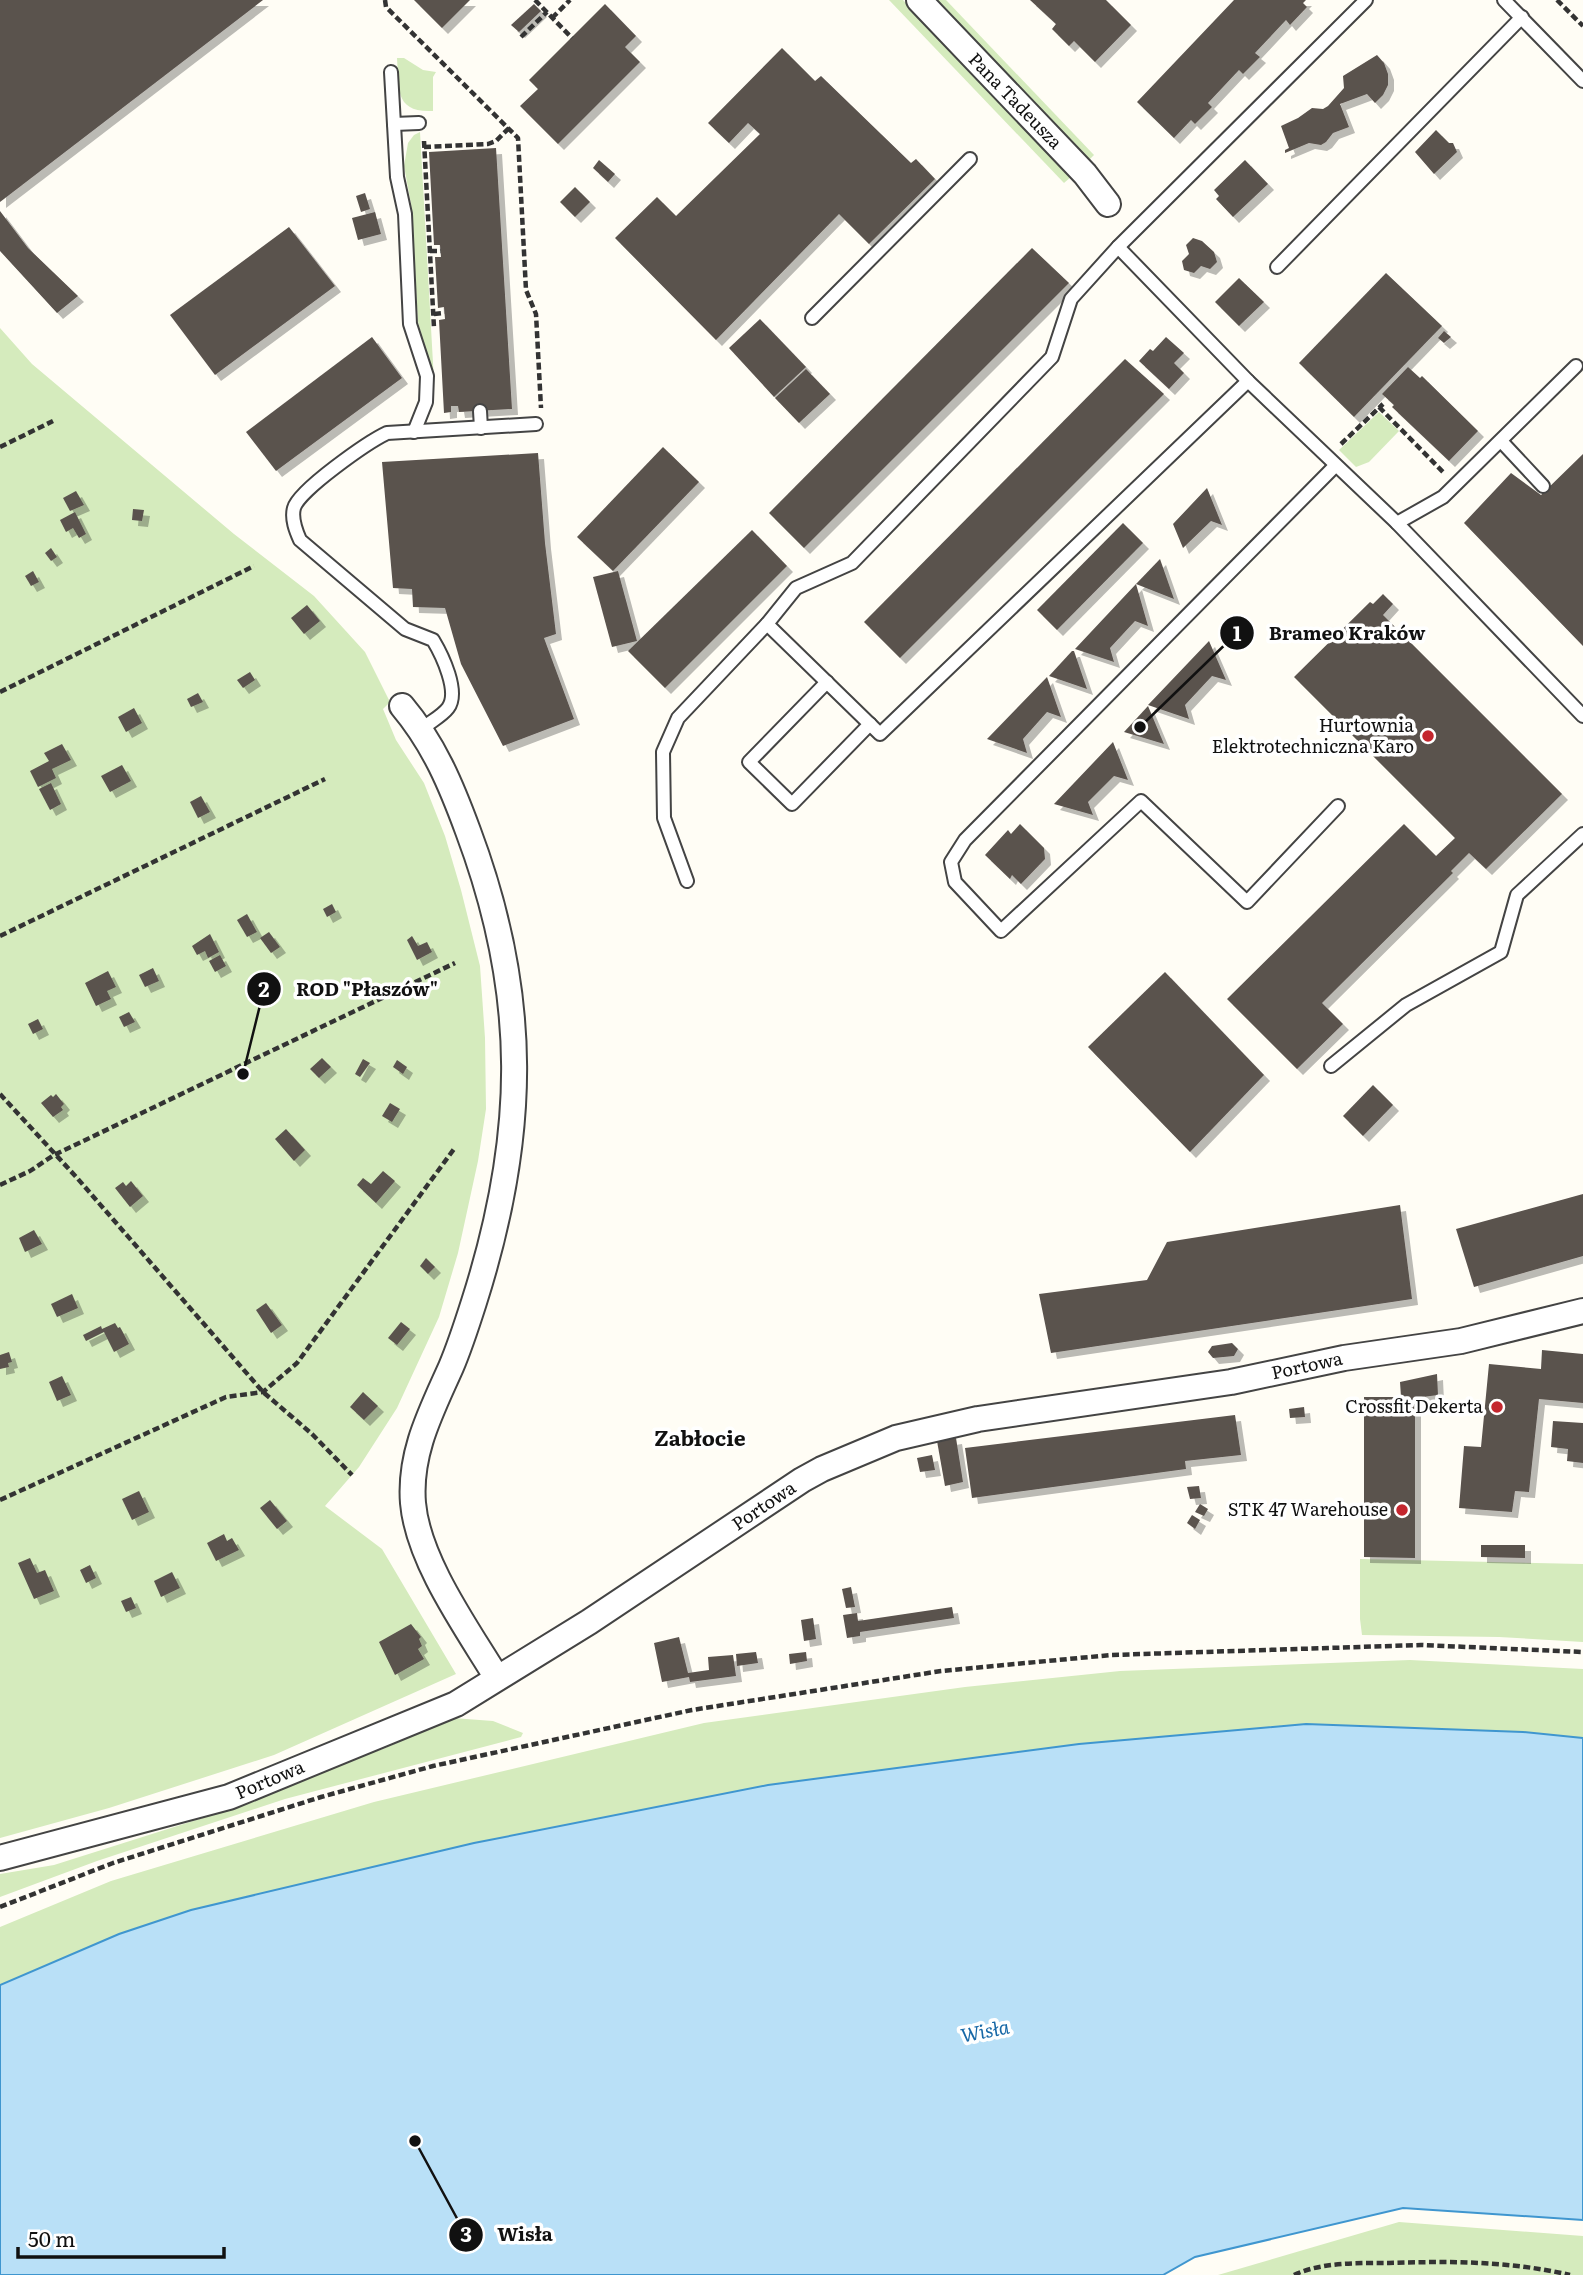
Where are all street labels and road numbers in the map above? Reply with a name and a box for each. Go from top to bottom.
street label: Pana Tadeusza [963,46,1069,155]
street label: Portowa [1269,1344,1345,1385]
street label: Portowa [726,1473,801,1536]
street label: Portowa [231,1752,308,1805]

